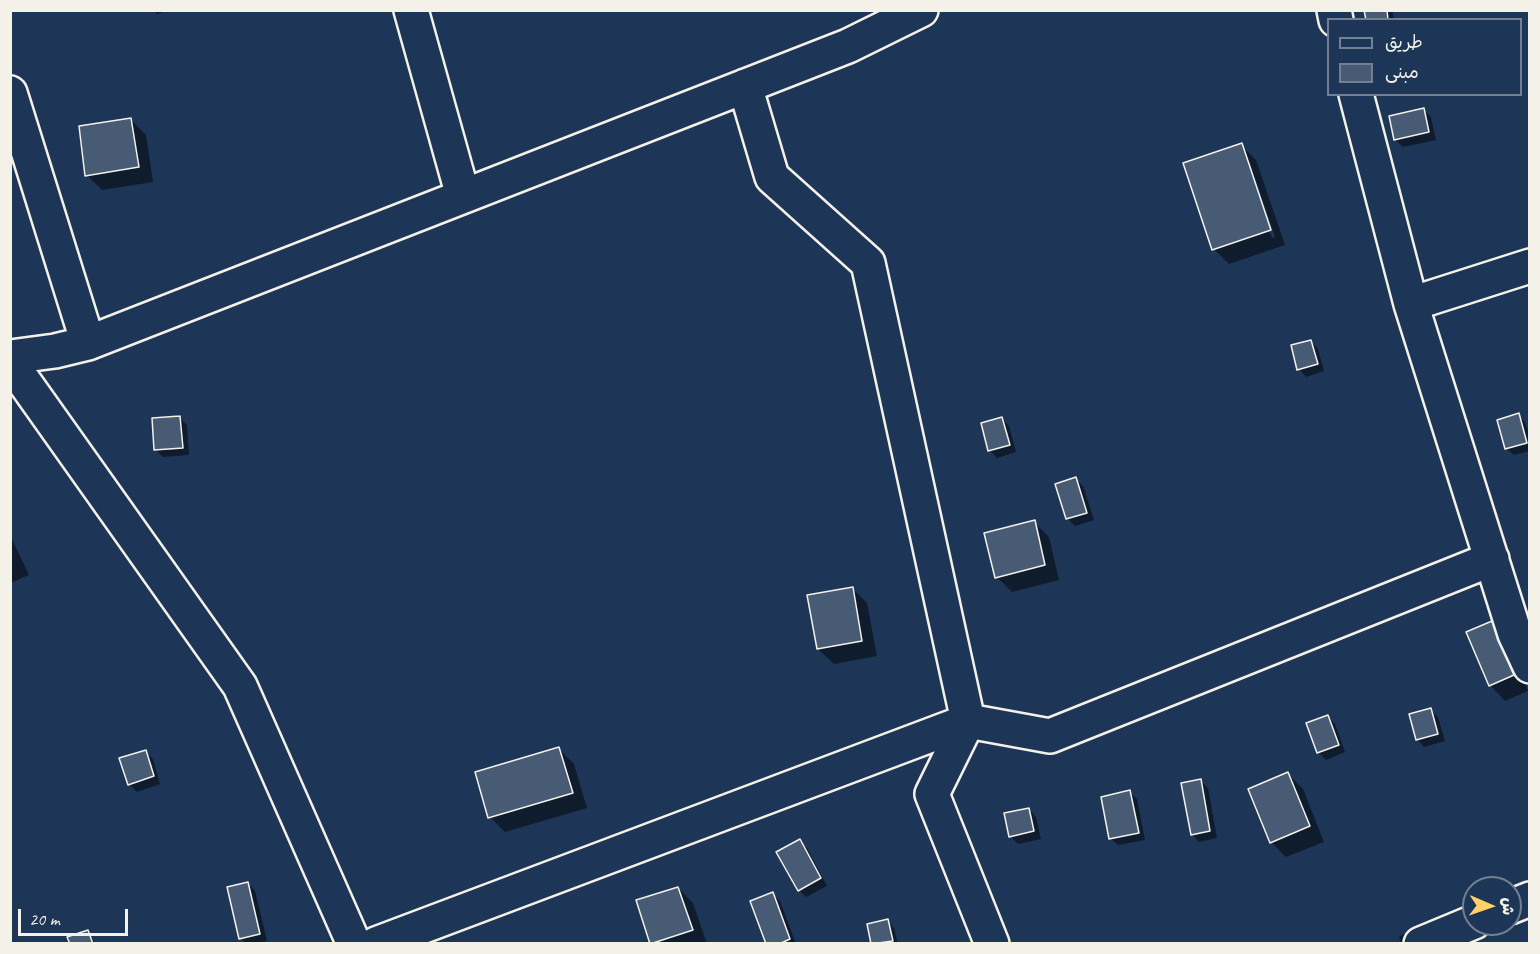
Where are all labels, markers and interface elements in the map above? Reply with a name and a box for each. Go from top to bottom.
legend [1327,18,1522,96]
text: طريق [1385,31,1423,53]
text: مبنى [1385,61,1419,83]
north arrow [1462,876,1522,936]
scale bar [21,897,130,935]
text: ش [1498,897,1518,916]
text: 20 m [29,908,60,930]

